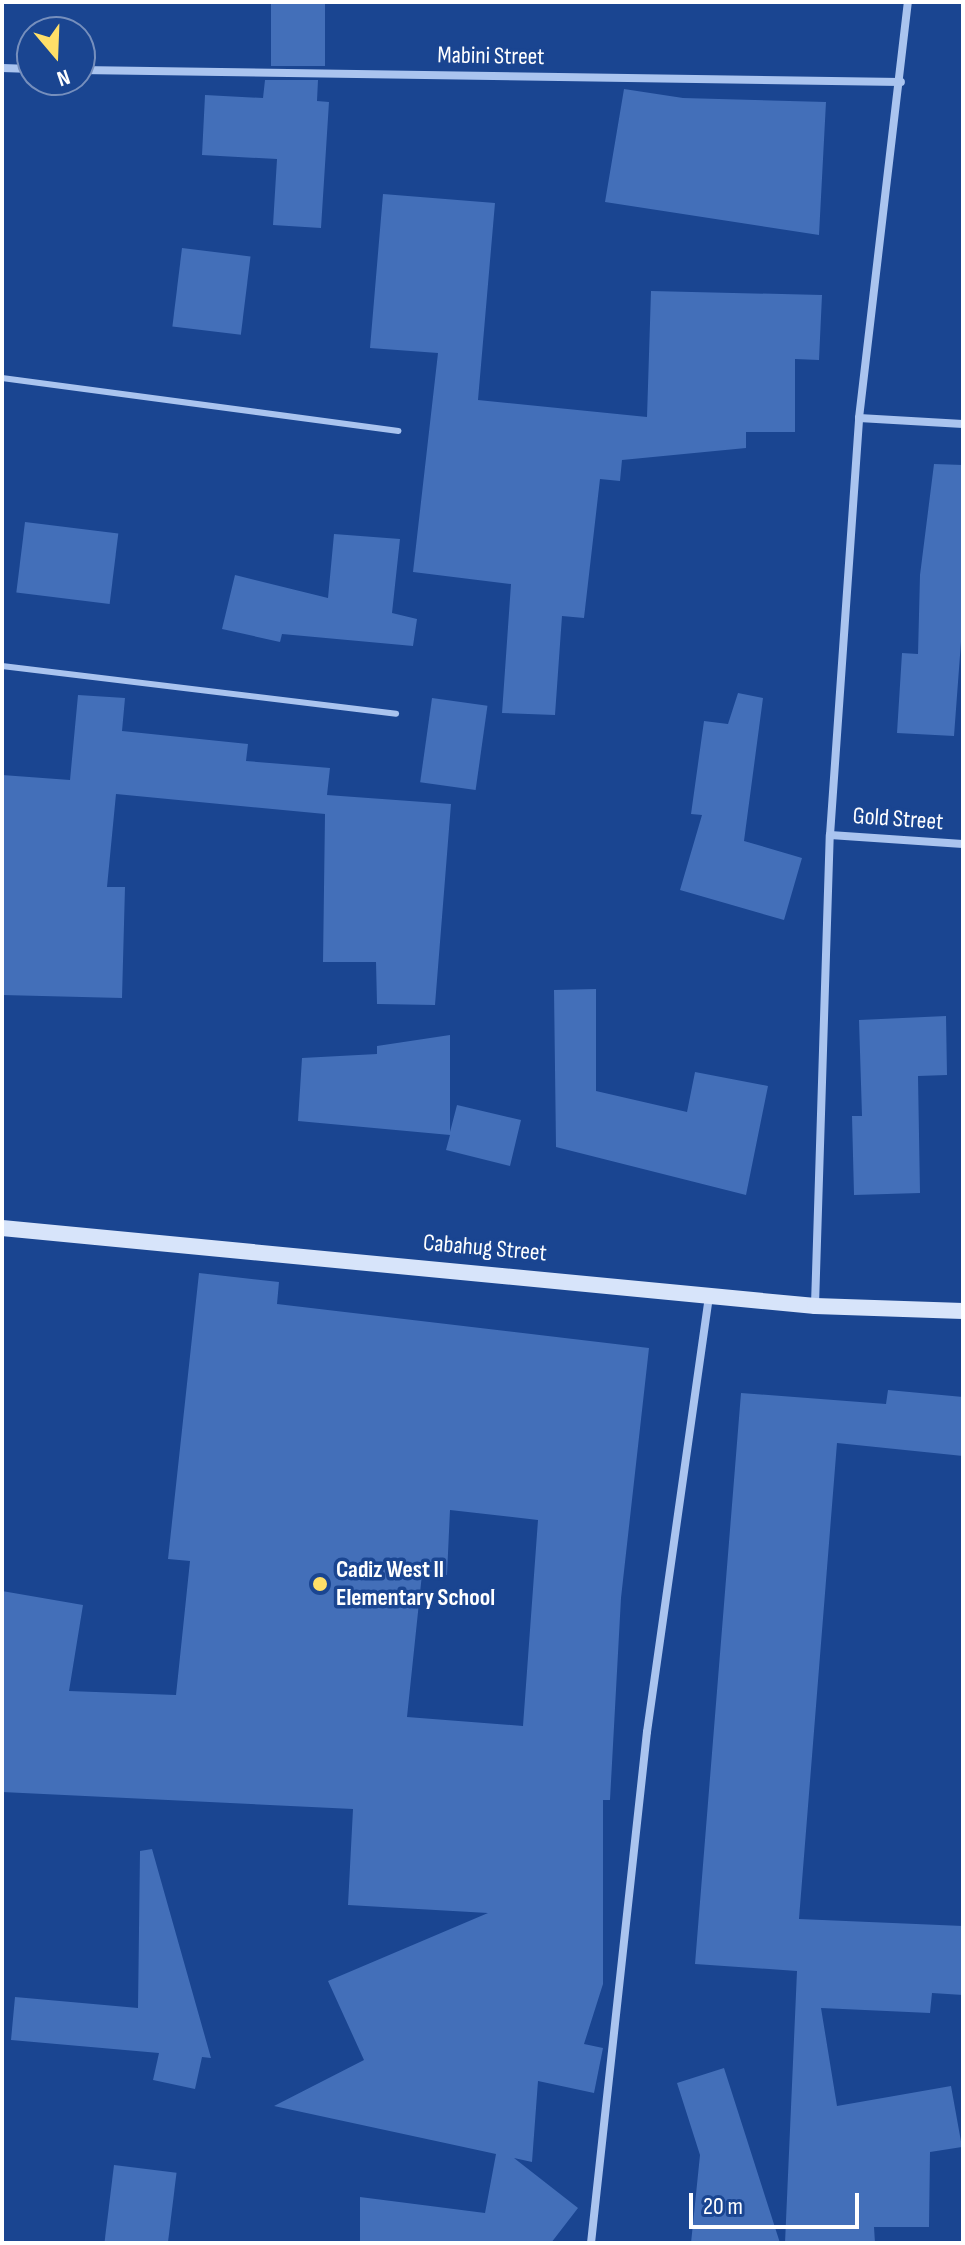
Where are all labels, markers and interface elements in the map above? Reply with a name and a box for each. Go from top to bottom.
north arrow [16,16,96,96]
street label: Mabini Street [437,41,545,71]
text: N [53,63,73,92]
street label: Gold Street [852,801,944,837]
street label: Cabahug Street [422,1228,548,1268]
place label: Cadiz West II Elementary School [336,1556,495,1612]
marker: Cadiz West II Elementary School [311,1575,329,1593]
scale bar [693,2177,863,2227]
text: 20 m [703,2192,743,2221]

